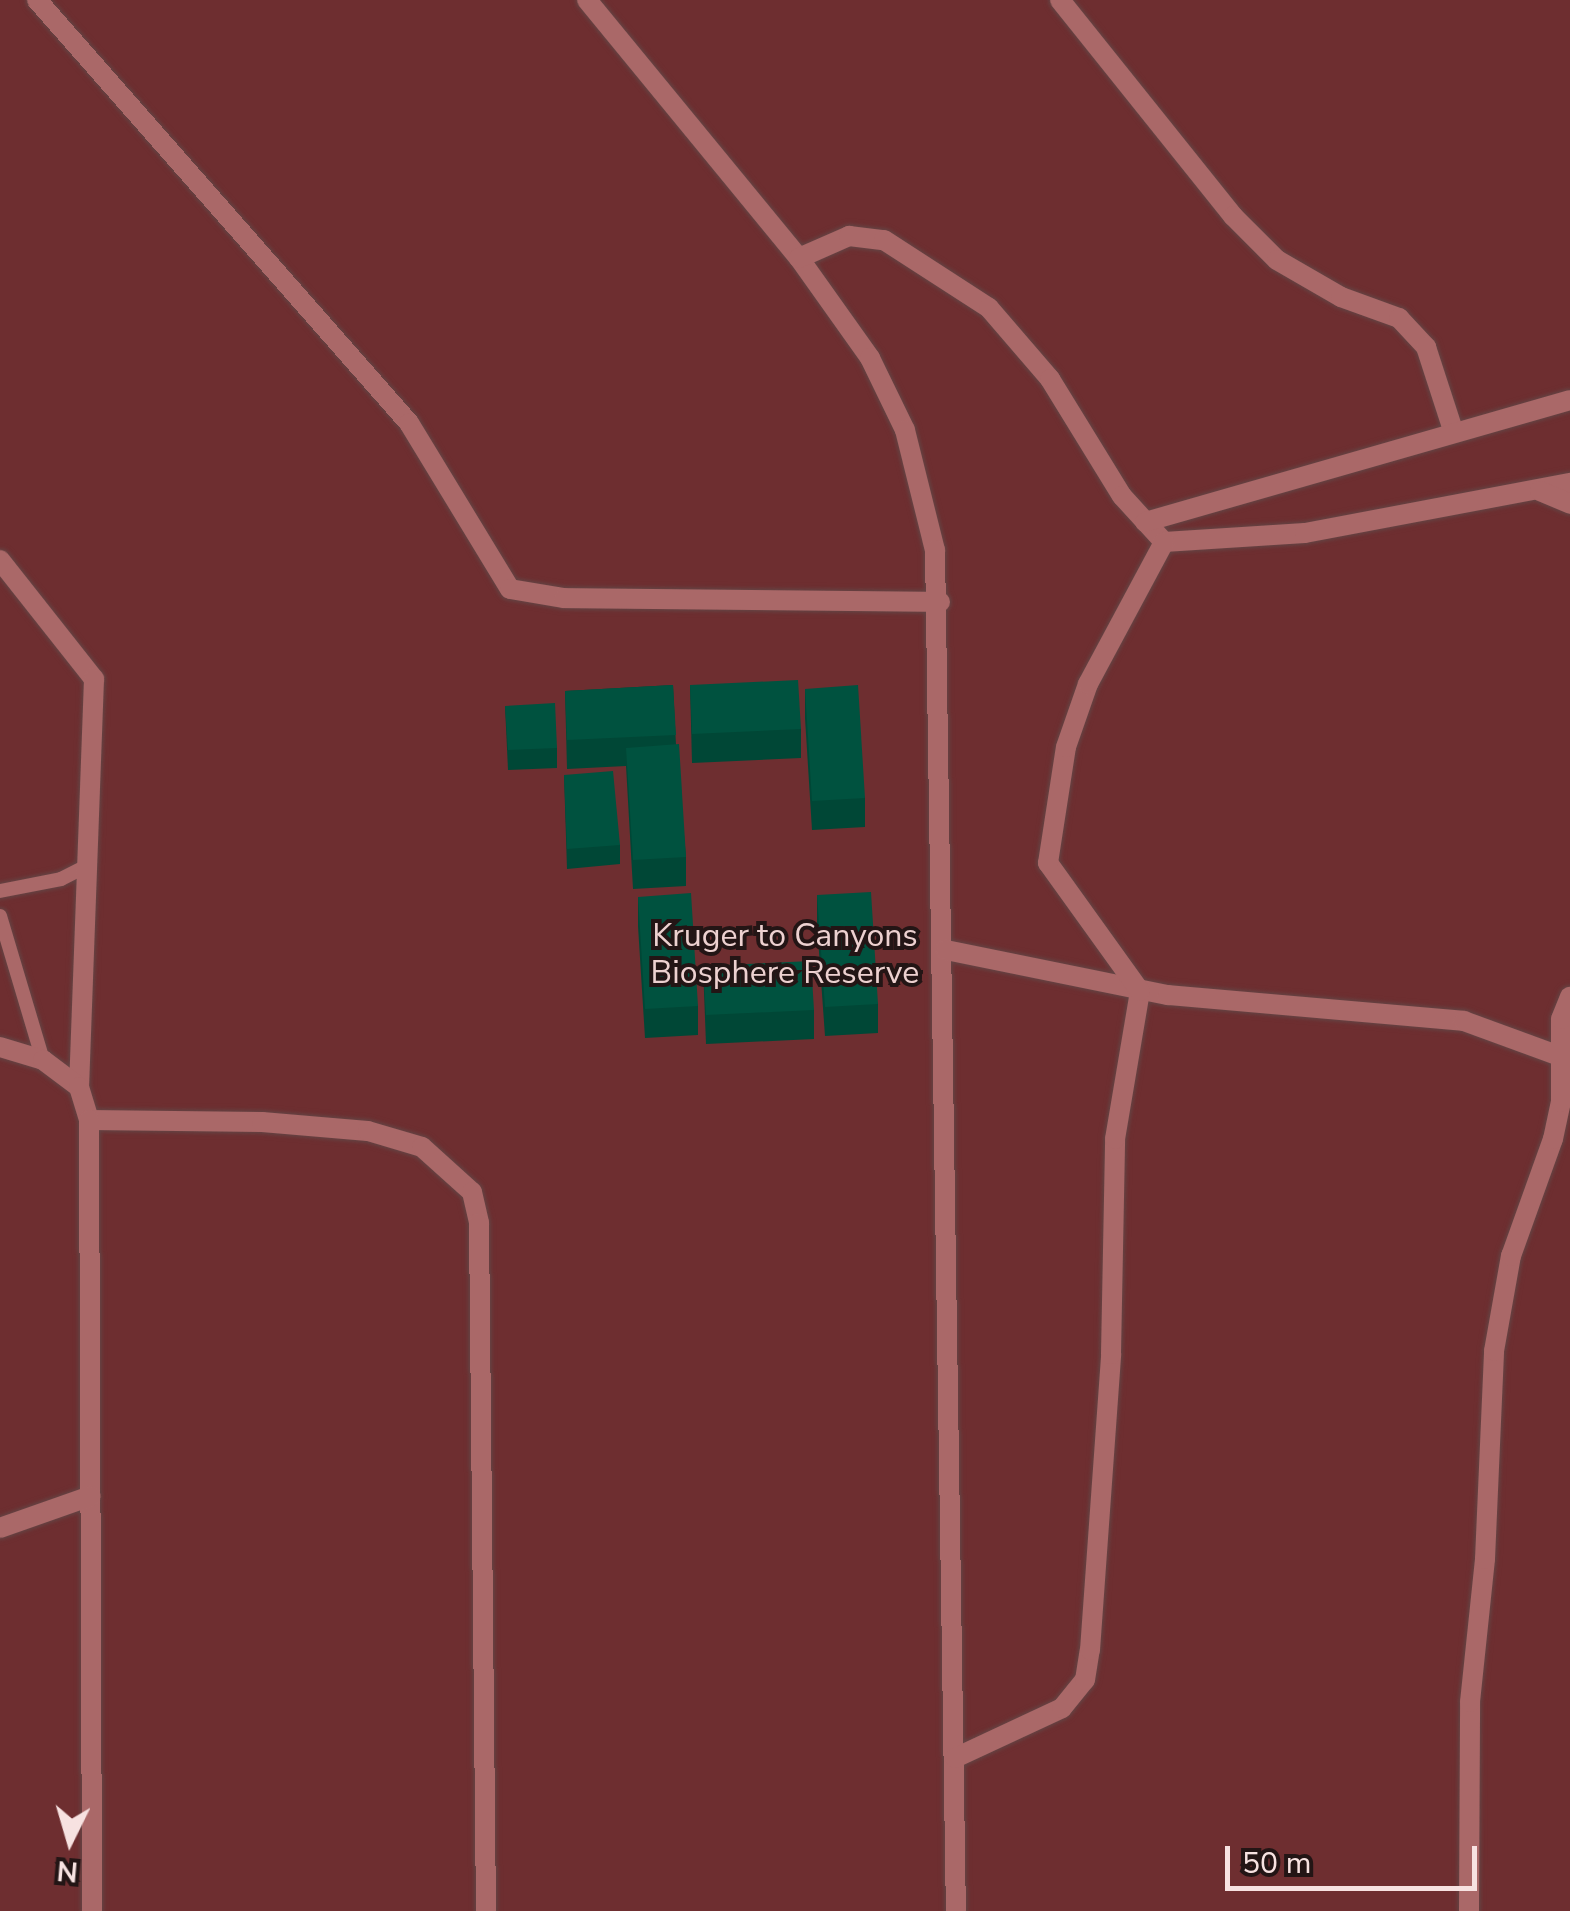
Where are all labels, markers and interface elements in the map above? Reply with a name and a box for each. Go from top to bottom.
park label: Kruger to Canyons Biosphere Reserve [651,918,919,993]
north arrow [20,1791,120,1891]
scale bar [1230,1826,1482,1888]
text: 50 m [1242,1843,1311,1884]
text: N [55,1851,79,1891]

